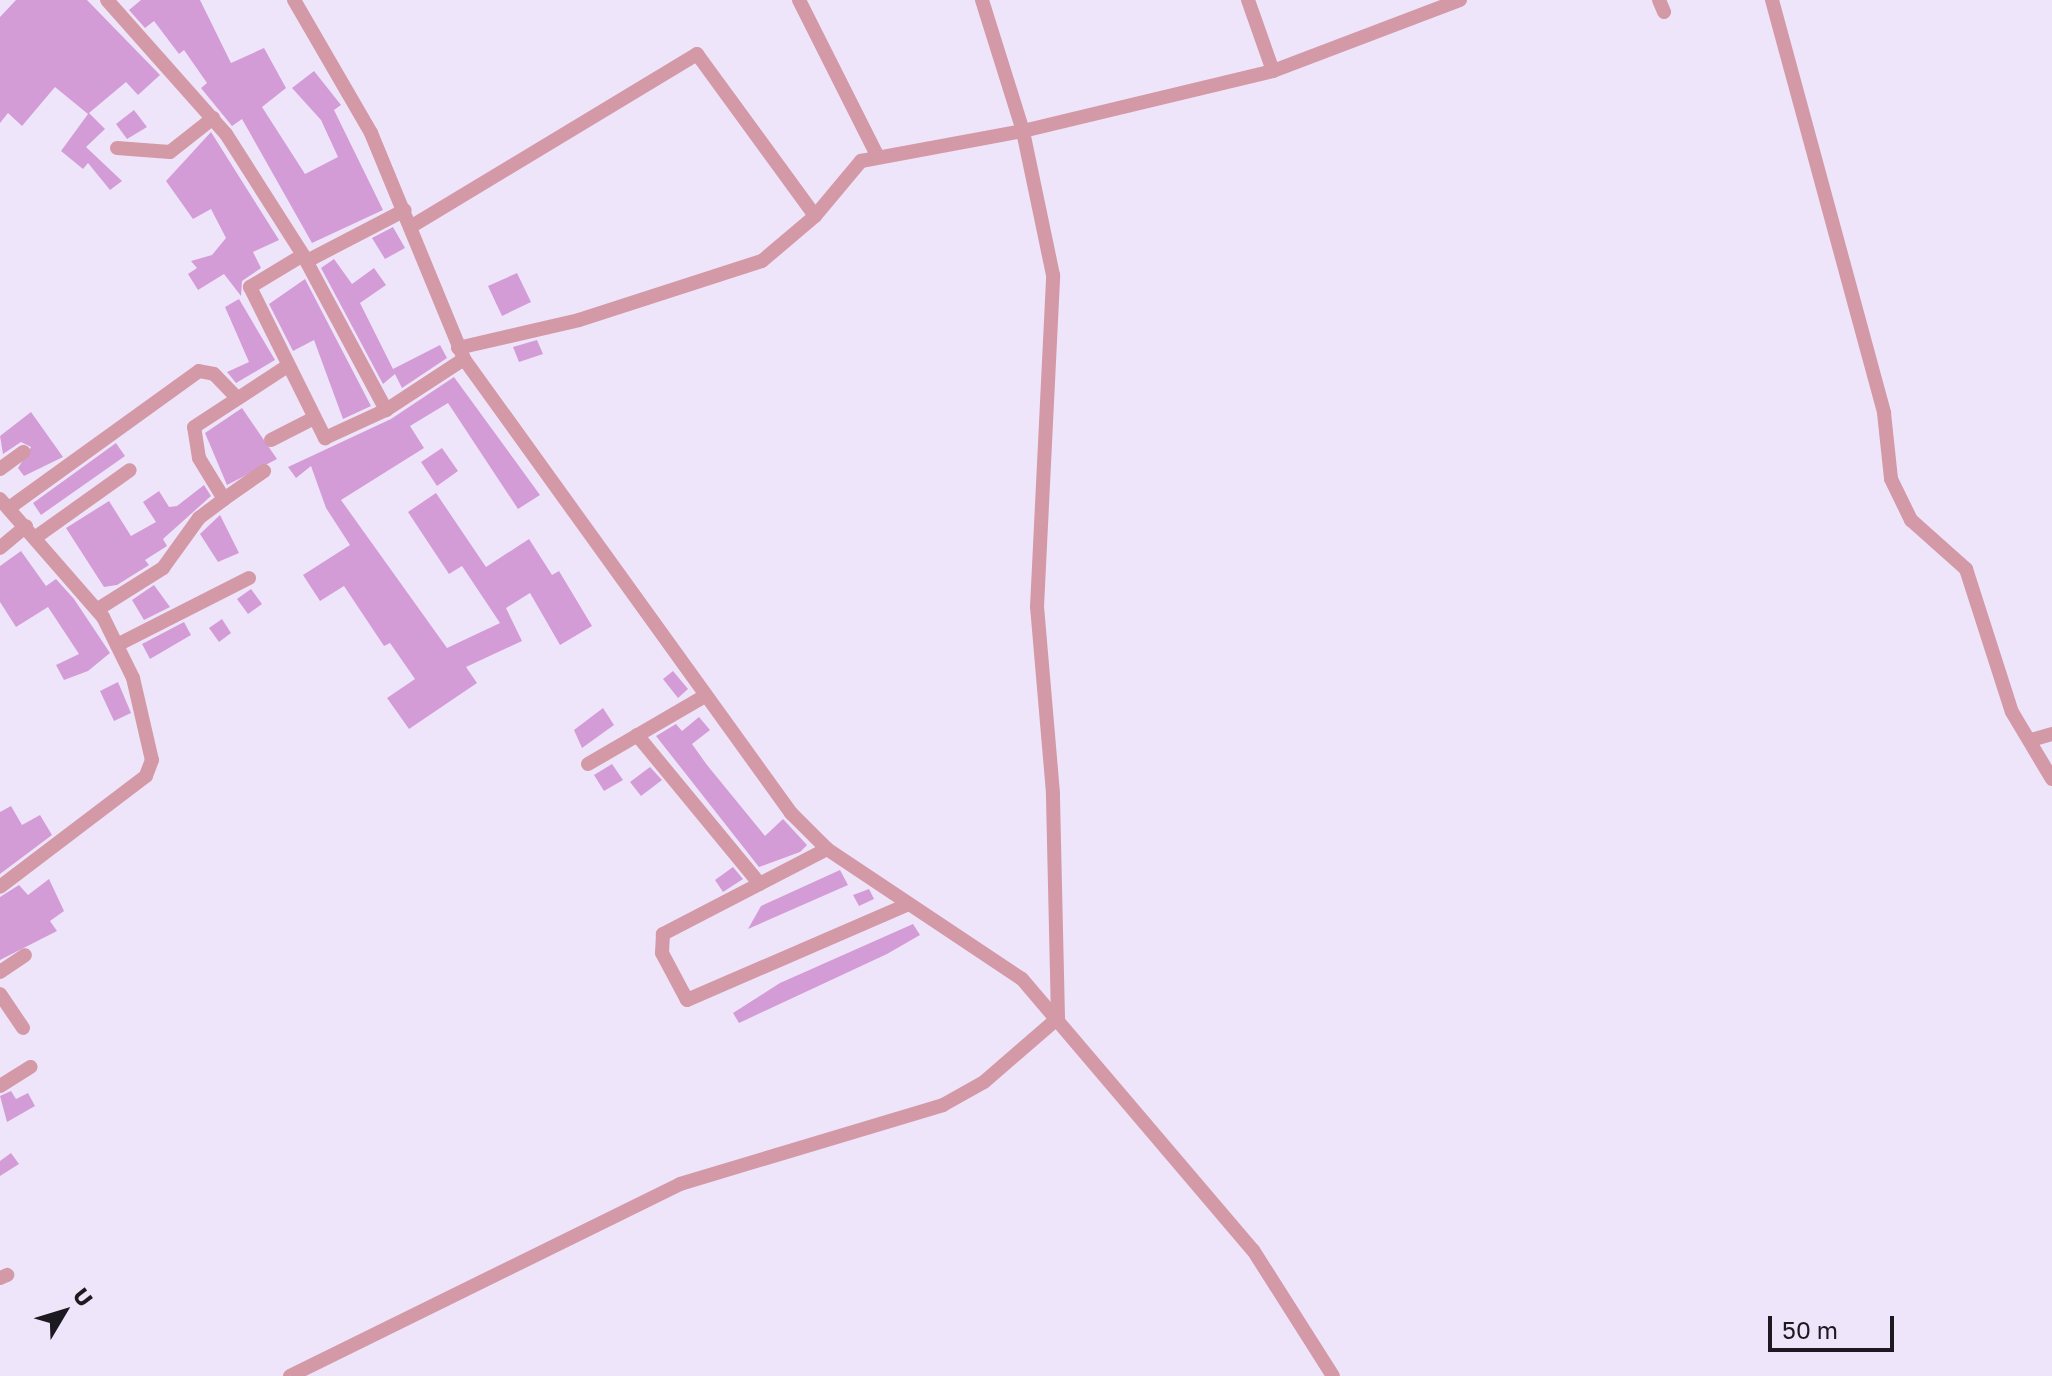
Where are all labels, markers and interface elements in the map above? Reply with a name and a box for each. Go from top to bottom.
north arrow [24,1272,104,1352]
text: U [68,1282,99,1312]
scale bar [1772,1300,1898,1350]
text: 50 m [1782,1315,1838,1344]

